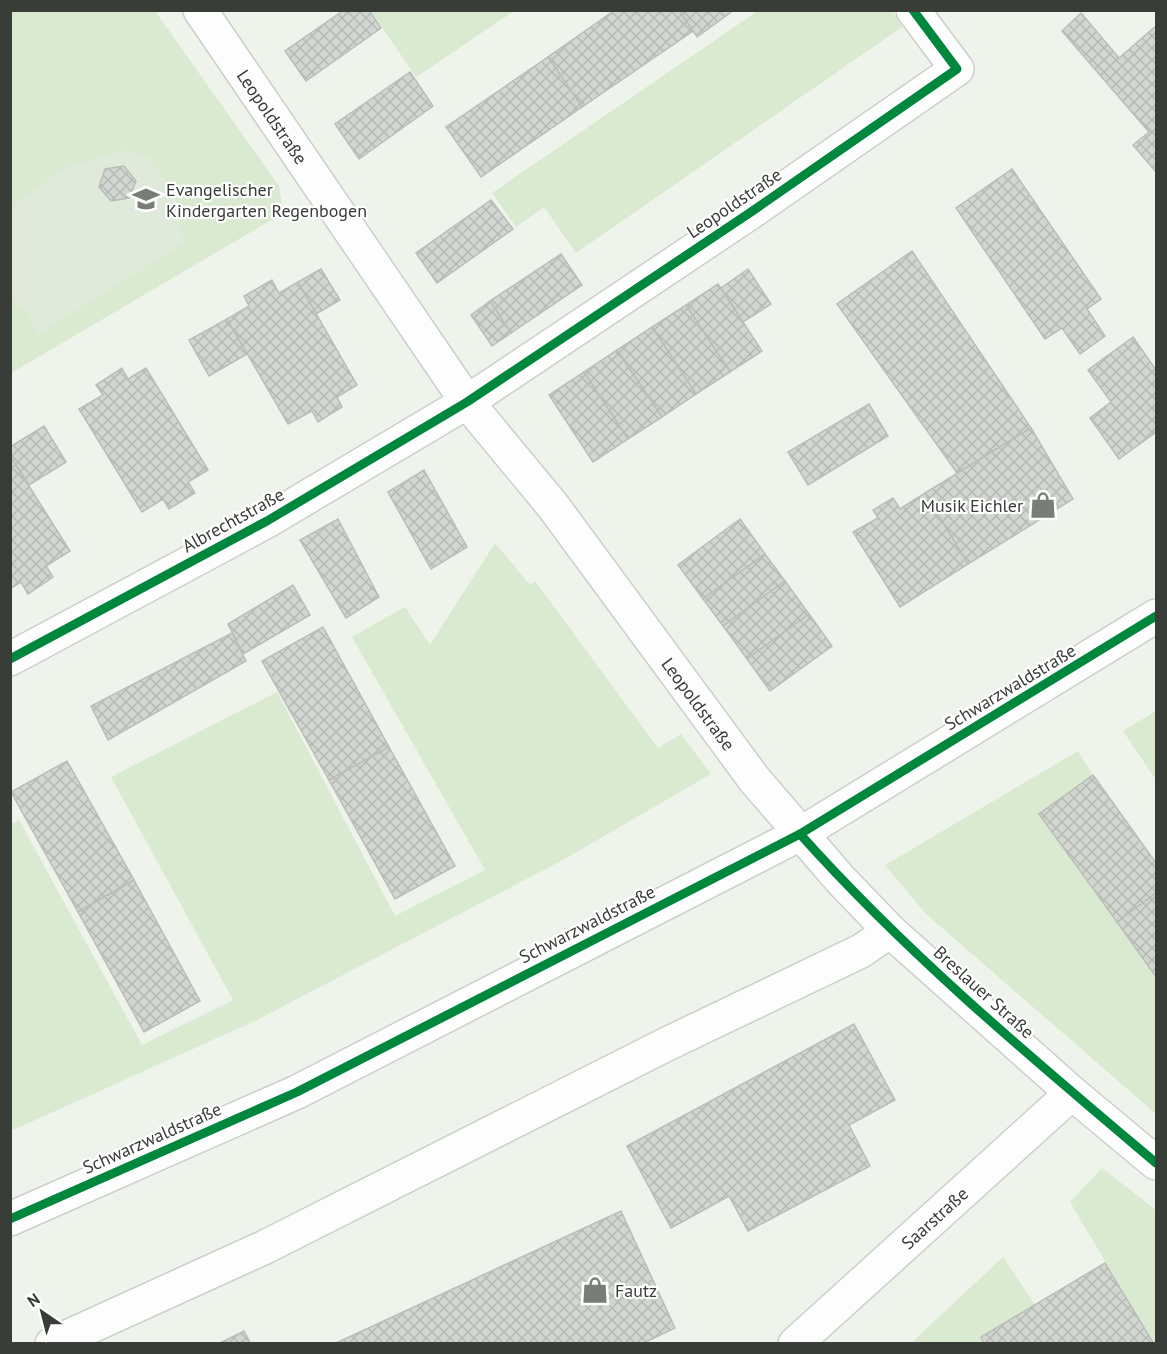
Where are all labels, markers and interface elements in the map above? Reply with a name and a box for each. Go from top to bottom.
street label: Leopoldstraße [232,65,313,168]
street label: Leopoldstraße [682,163,786,243]
place label: Evangelischer Kindergarten Regenbogen [166,178,367,222]
school or university icon: Evangelischer Kindergarten Regenbogen [131,184,161,214]
street label: Albrechtstraße [178,483,288,557]
shop icon: Musik Eichler [1028,490,1058,520]
place label: Musik Eichler [921,494,1023,517]
street label: Schwarzwaldstraße [940,639,1080,735]
street label: Leopoldstraße [657,653,741,755]
street label: Schwarzwaldstraße [515,880,659,968]
street label: Breslauer Straße [929,941,1039,1043]
street label: Schwarzwaldstraße [79,1097,225,1179]
street label: Saarstraße [896,1182,972,1254]
shop icon: Fautz [580,1275,610,1305]
place label: Fautz [615,1279,657,1302]
north arrow [12,1282,72,1342]
text: N [23,1289,43,1311]

